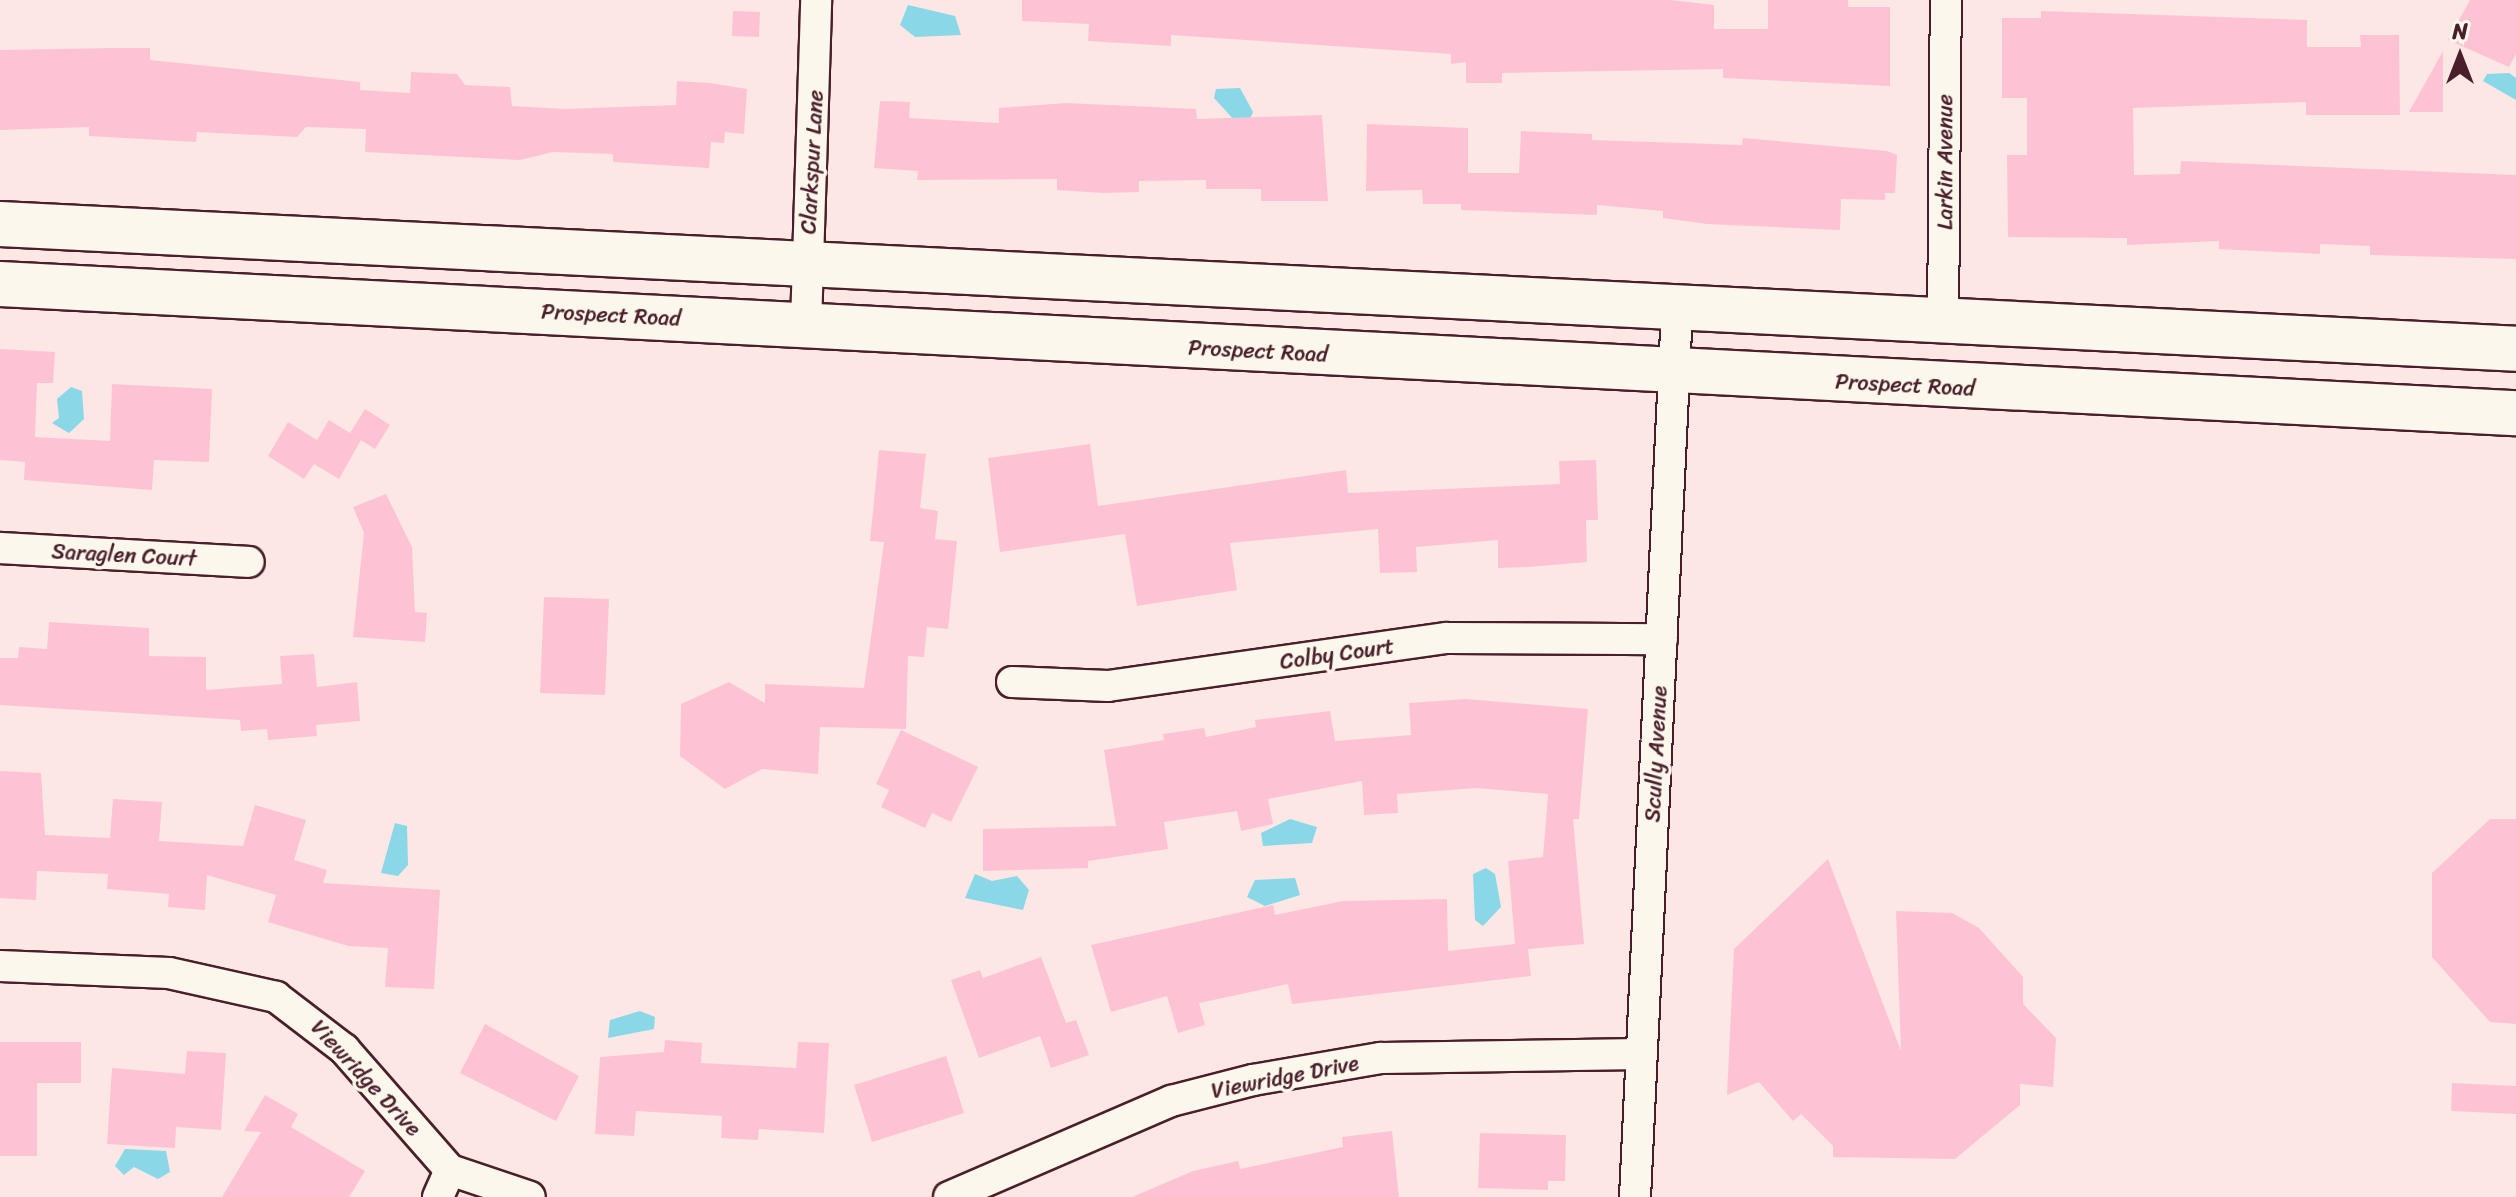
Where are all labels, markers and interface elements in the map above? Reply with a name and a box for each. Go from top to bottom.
text: N [2452,12,2468,51]
north arrow [2420,16,2500,96]
street label: Clarkspur Lane [795,89,829,235]
street label: Larkin Avenue [1932,94,1958,230]
street label: Prospect Road [540,298,682,332]
street label: Prospect Road [1187,334,1329,368]
street label: Prospect Road [1834,368,1976,402]
street label: Saraglen Court [51,538,197,572]
street label: Colby Court [1278,633,1396,675]
street label: Scully Avenue [1639,685,1673,823]
street label: Viewridge Drive [305,1014,427,1142]
street label: Viewridge Drive [1209,1050,1361,1104]

